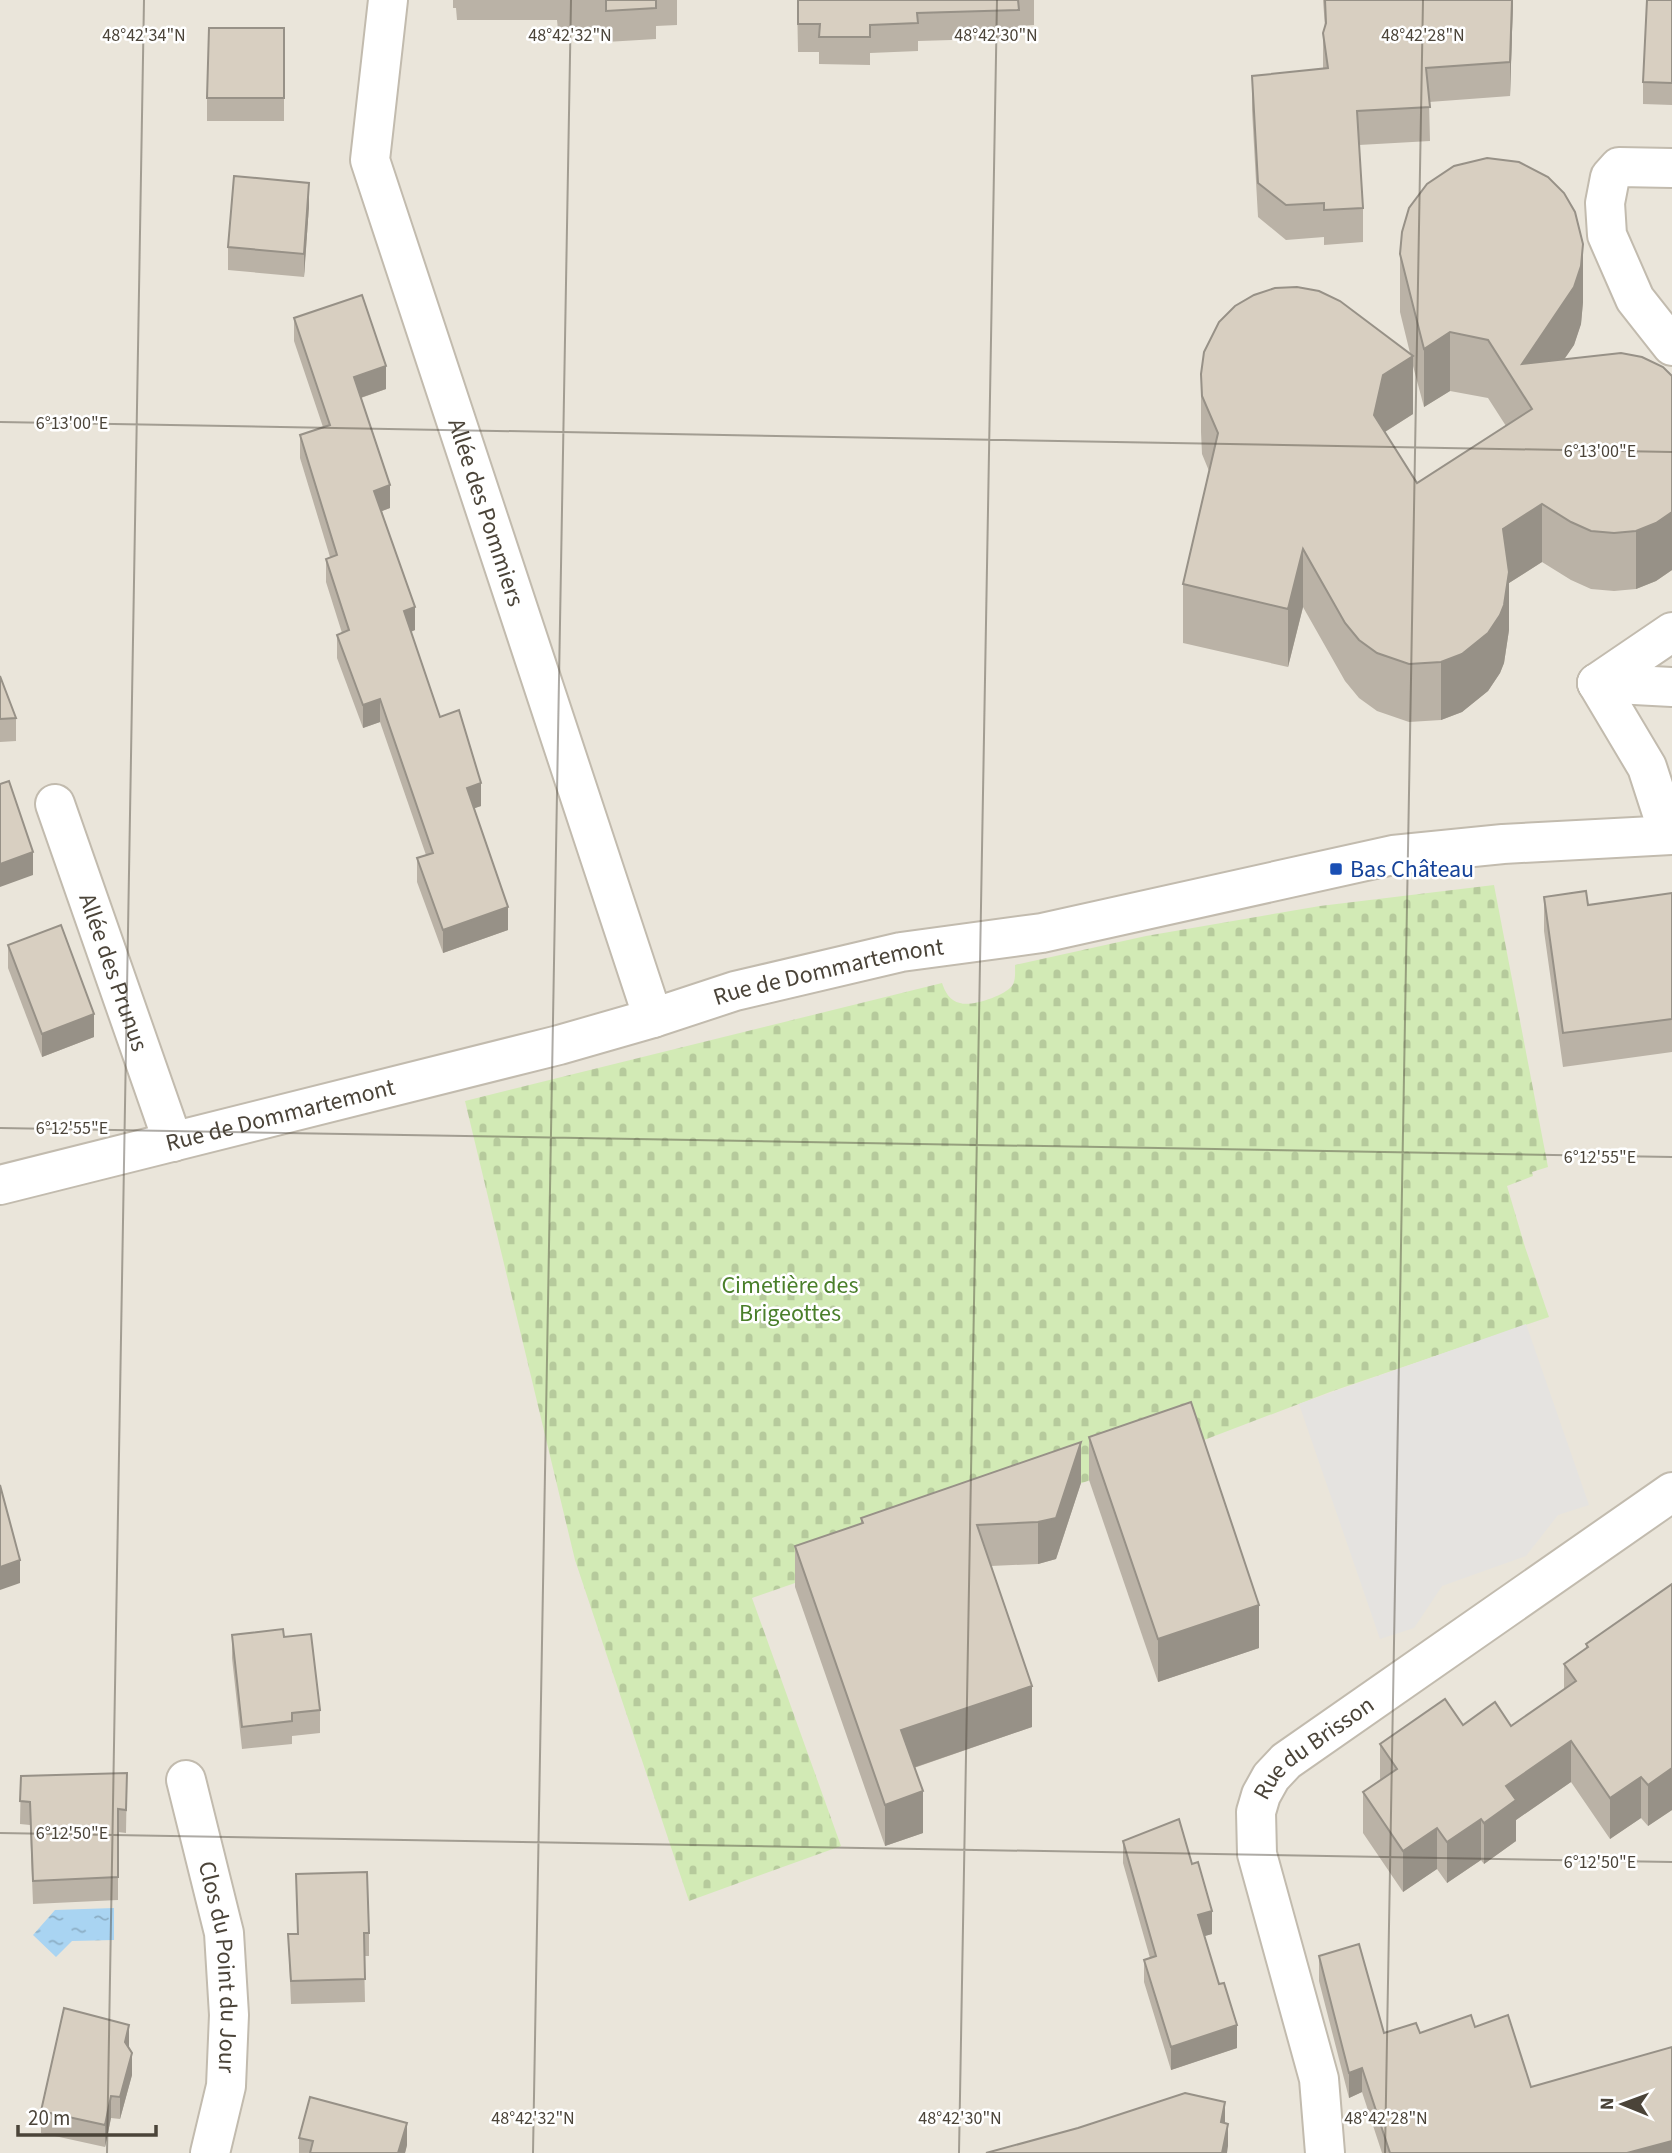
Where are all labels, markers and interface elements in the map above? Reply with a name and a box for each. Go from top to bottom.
text: 48°42'34"N [102,23,186,48]
text: 48°42'32"N [528,23,612,48]
text: 48°42'30"N [954,23,1038,48]
text: 48°42'28"N [1381,23,1465,48]
text: 6°13'00"E [36,411,108,436]
street label: Allée des Pommiers [439,414,534,611]
text: 6°13'00"E [1564,439,1636,464]
place label: Bas Château [1350,852,1474,887]
marker: Bas Château [1328,861,1344,877]
street label: Allée des Prunus [70,888,157,1056]
street label: Rue de Dommartemont [709,929,946,1015]
street label: Rue de Dommartemont [162,1069,399,1160]
text: 6°12'55"E [36,1116,108,1141]
text: 6°12'55"E [1564,1145,1636,1170]
park label: Cimetière des Brigeottes [721,1268,859,1331]
street label: Rue du Brisson [1244,1687,1381,1806]
text: 6°12'50"E [36,1821,108,1846]
text: 6°12'50"E [1564,1850,1636,1875]
street label: Clos du Point du Jour [189,1857,247,2075]
north arrow [1588,2069,1658,2139]
scale bar [18,2094,156,2138]
text: N [1594,2097,1621,2110]
text: 20 m [28,2103,70,2133]
text: 48°42'32"N [491,2106,575,2131]
text: 48°42'30"N [918,2106,1002,2131]
text: 48°42'28"N [1344,2106,1428,2131]

